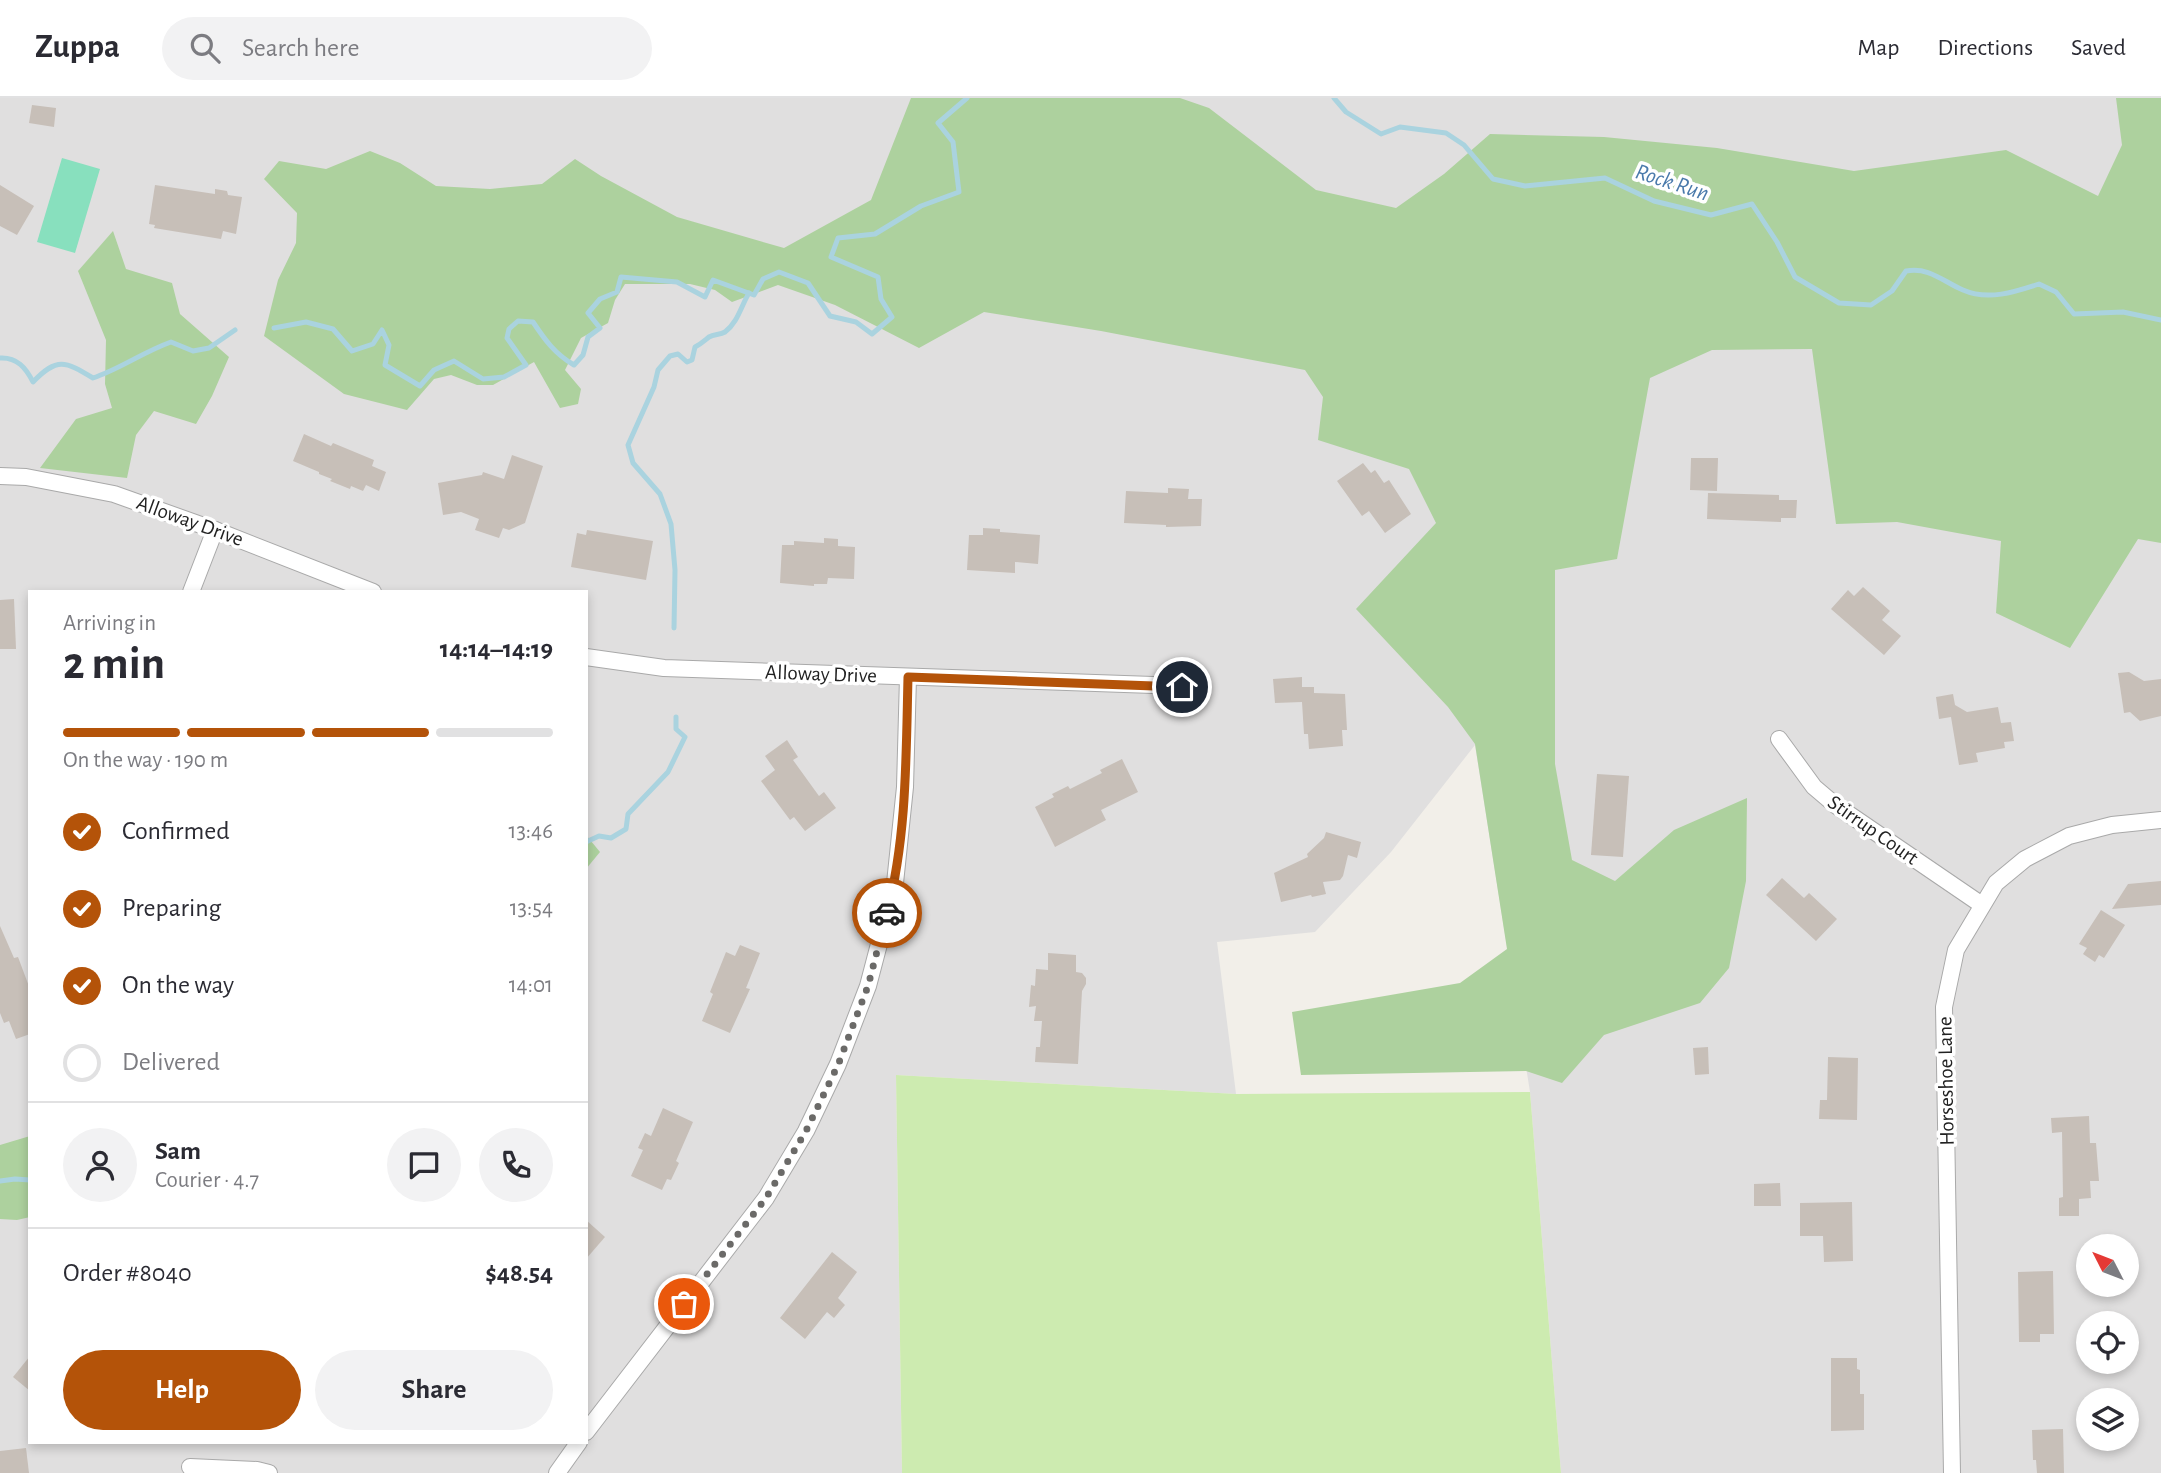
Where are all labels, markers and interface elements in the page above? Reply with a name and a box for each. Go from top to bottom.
search box [162,17,652,80]
icon: search [186,29,224,67]
text: Zuppa [35,31,120,64]
text: Search here [242,35,359,61]
text: Map [1857,36,1899,60]
text: Directions [1937,36,2033,60]
text: Saved [2071,36,2126,60]
water label: Rock Run [1632,160,1712,206]
street label: Alloway Drive [134,492,246,550]
text: Arriving in [63,612,156,635]
text: 14:14–14:19 [440,636,553,662]
text: 2 min [63,641,165,687]
pin [1152,657,1212,717]
street label: Alloway Drive [765,662,877,686]
icon: home [1163,668,1201,706]
text: On the way · 190 m [63,749,228,772]
street label: Stirrup Court [1824,791,1922,869]
icon: check [63,813,101,851]
text: Confirmed [122,818,230,844]
text: 13:46 [508,820,553,843]
courier [852,878,922,948]
icon: check [63,890,101,928]
icon: car [868,894,906,932]
text: Preparing [122,895,221,921]
text: 13:54 [510,897,553,920]
icon: check [63,967,101,1005]
text: On the way [122,972,234,998]
text: 14:01 [509,974,553,997]
street label: Horseshoe Lane [1934,1016,1958,1146]
text: Delivered [122,1049,220,1075]
button: person [63,1128,137,1202]
button: chat [387,1128,461,1202]
button: phone [479,1128,553,1202]
text: Sam [155,1138,201,1164]
text: Courier · 4.7 [155,1169,259,1192]
north arrow [2076,1234,2138,1297]
map controls [2076,1234,2139,1451]
text: Order #8040 [63,1260,192,1286]
text: $48.54 [485,1260,553,1286]
pin [654,1274,714,1334]
icon: bag [665,1285,703,1323]
button: locate [2076,1311,2139,1374]
button: Help [63,1350,301,1430]
button: Share [315,1350,553,1430]
button: layers [2076,1388,2139,1451]

